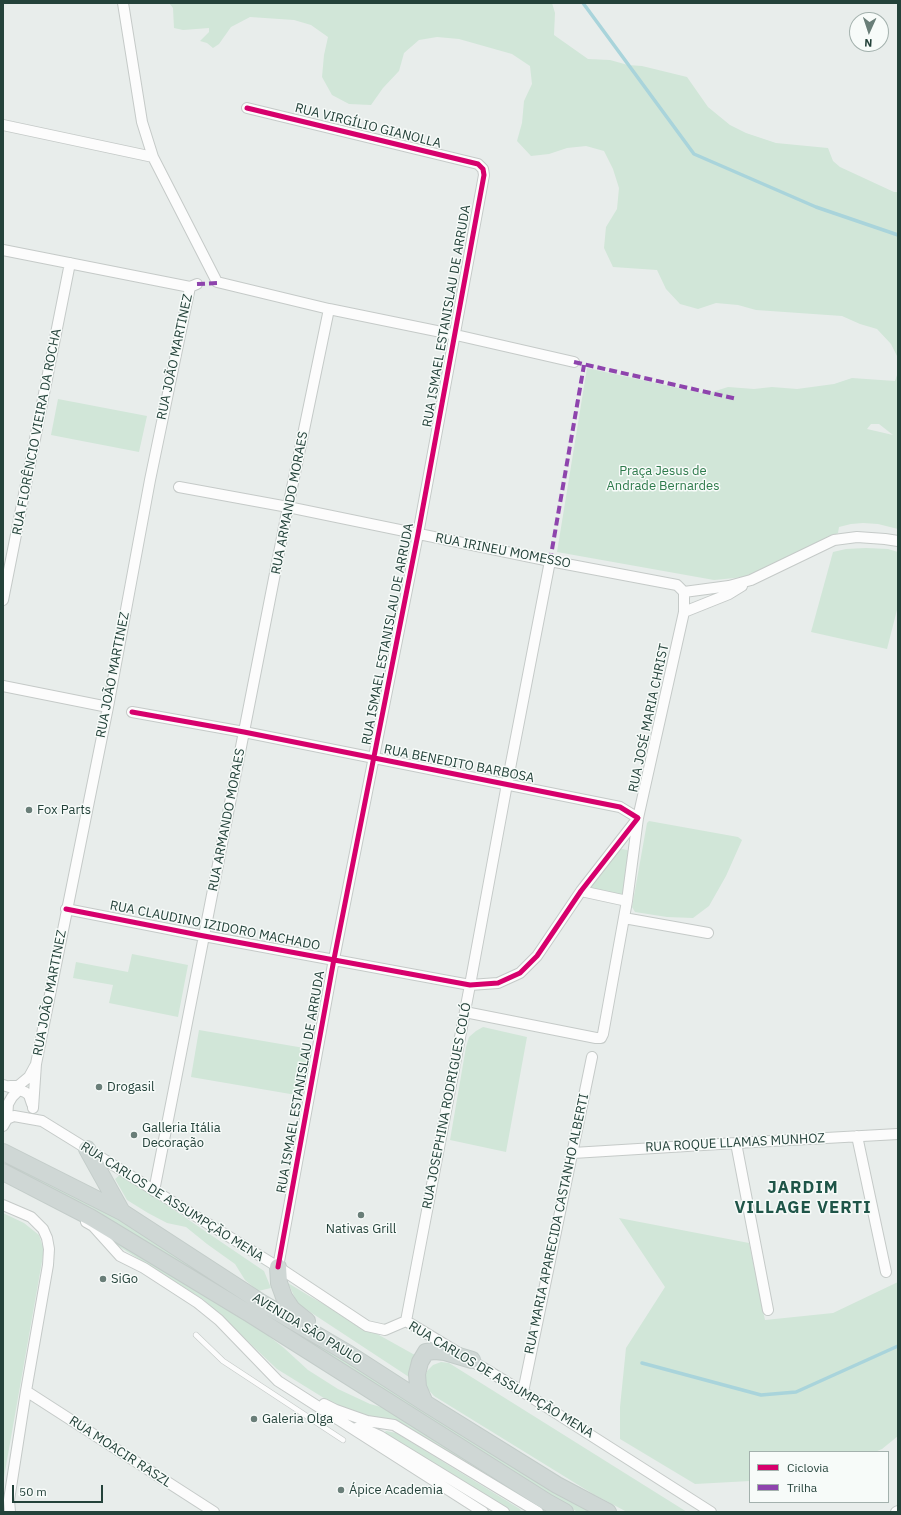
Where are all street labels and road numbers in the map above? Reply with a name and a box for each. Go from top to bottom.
street label: RUA VIRGÍLIO GIANOLLA [293,100,443,152]
street label: RUA ISMAEL ESTANISLAU DE ARRUDA [420,204,474,428]
street label: RUA JOÃO MARTINEZ [154,293,196,421]
street label: RUA FLORÊNCIO VIEIRA DA ROCHA [9,327,65,537]
street label: RUA ARMANDO MORAES [268,430,312,576]
street label: RUA ISMAEL ESTANISLAU DE ARRUDA [359,522,417,746]
street label: RUA IRINEU MOMESSO [434,530,572,572]
street label: RUA JOÃO MARTINEZ [93,611,133,739]
street label: RUA JOSÉ MARIA CHRIST [626,642,672,794]
street label: RUA BENEDITO BARBOSA [382,742,536,786]
street label: RUA ARMANDO MORAES [205,747,249,893]
street label: RUA CLAUDINO IZIDORO MACHADO [109,898,321,954]
street label: RUA JOÃO MARTINEZ [30,929,70,1057]
street label: RUA ISMAEL ESTANISLAU DE ARRUDA [274,970,328,1194]
street label: RUA JOSEPHINA RODRIGUES COLÓ [419,1001,475,1211]
street label: RUA MARIA APARECIDA CASTANHO ALBERTI [522,1092,592,1356]
street label: RUA ROQUE LLAMAS MUNHOZ [645,1131,825,1155]
street label: RUA CARLOS DE ASSUMPÇÃO MENA [78,1139,266,1265]
street label: AVENIDA SÃO PAULO [249,1290,365,1368]
street label: RUA CARLOS DE ASSUMPÇÃO MENA [406,1318,596,1442]
street label: RUA MOACIR RASZL [66,1413,174,1491]

